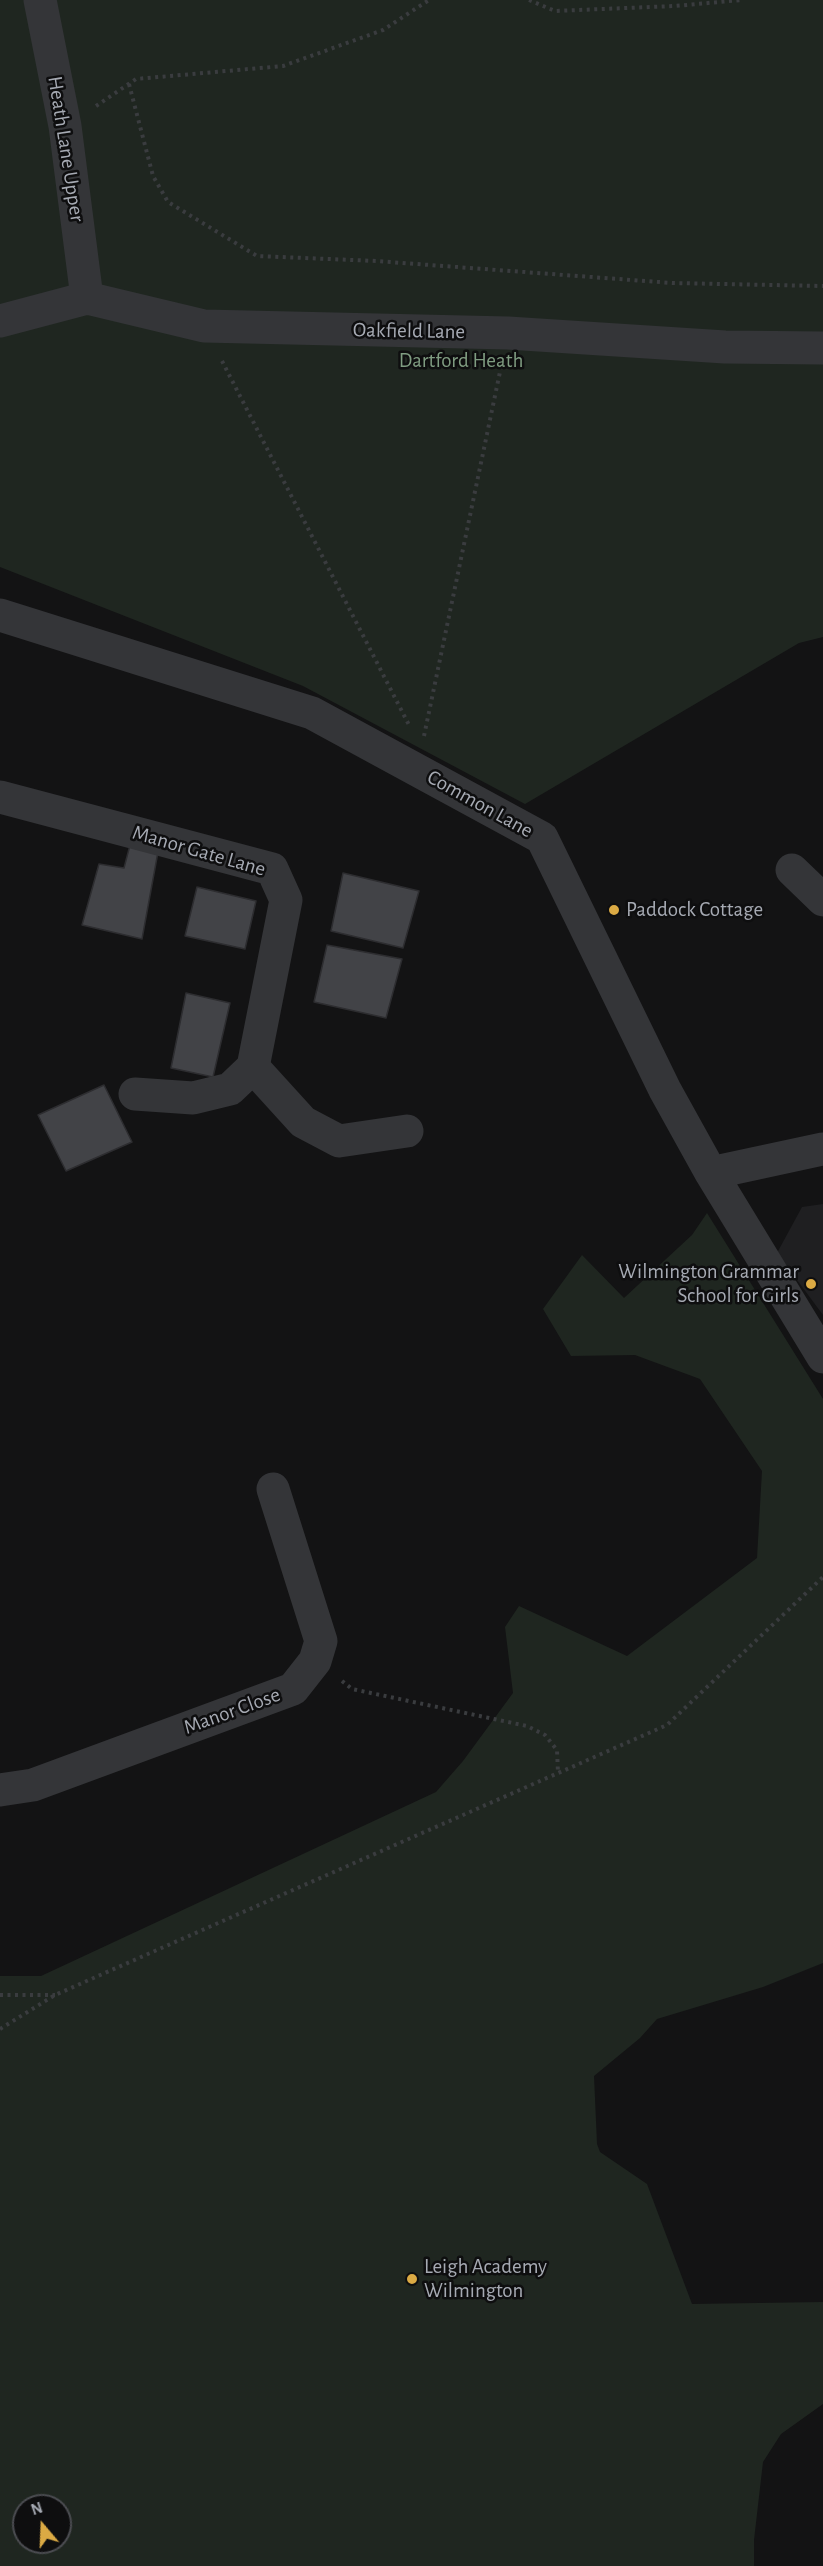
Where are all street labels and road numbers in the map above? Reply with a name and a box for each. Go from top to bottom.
street label: Heath Lane Upper [42,74,90,224]
street label: Oakfield Lane [353,317,465,345]
street label: Common Lane [423,765,537,843]
street label: Manor Gate Lane [129,820,269,882]
street label: Manor Close [180,1682,284,1740]

